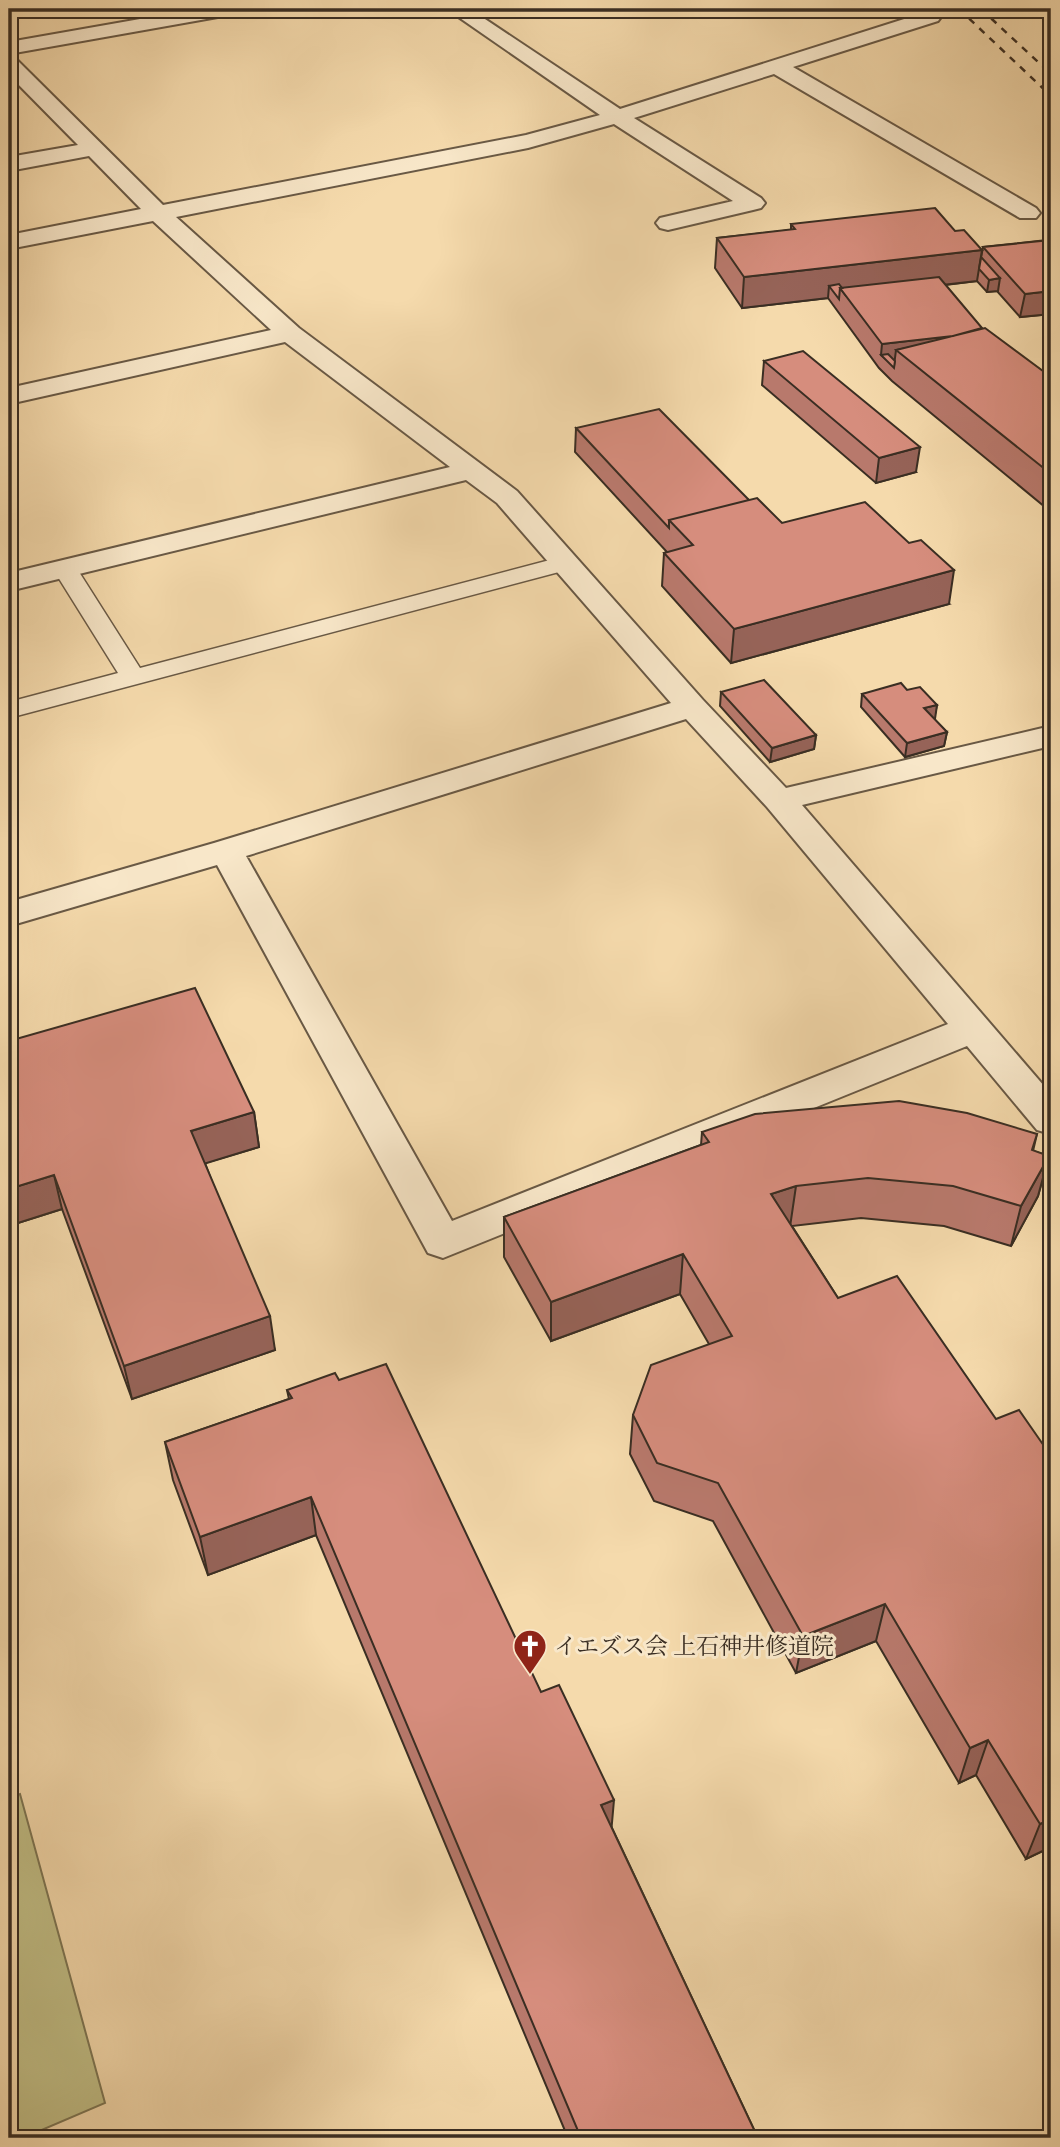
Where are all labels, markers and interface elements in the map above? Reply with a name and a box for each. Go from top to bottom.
church icon: イエズス会 上石神井修道院 [511,1627,549,1676]
place label: イエズス会 上石神井修道院 [554,1633,834,1662]

